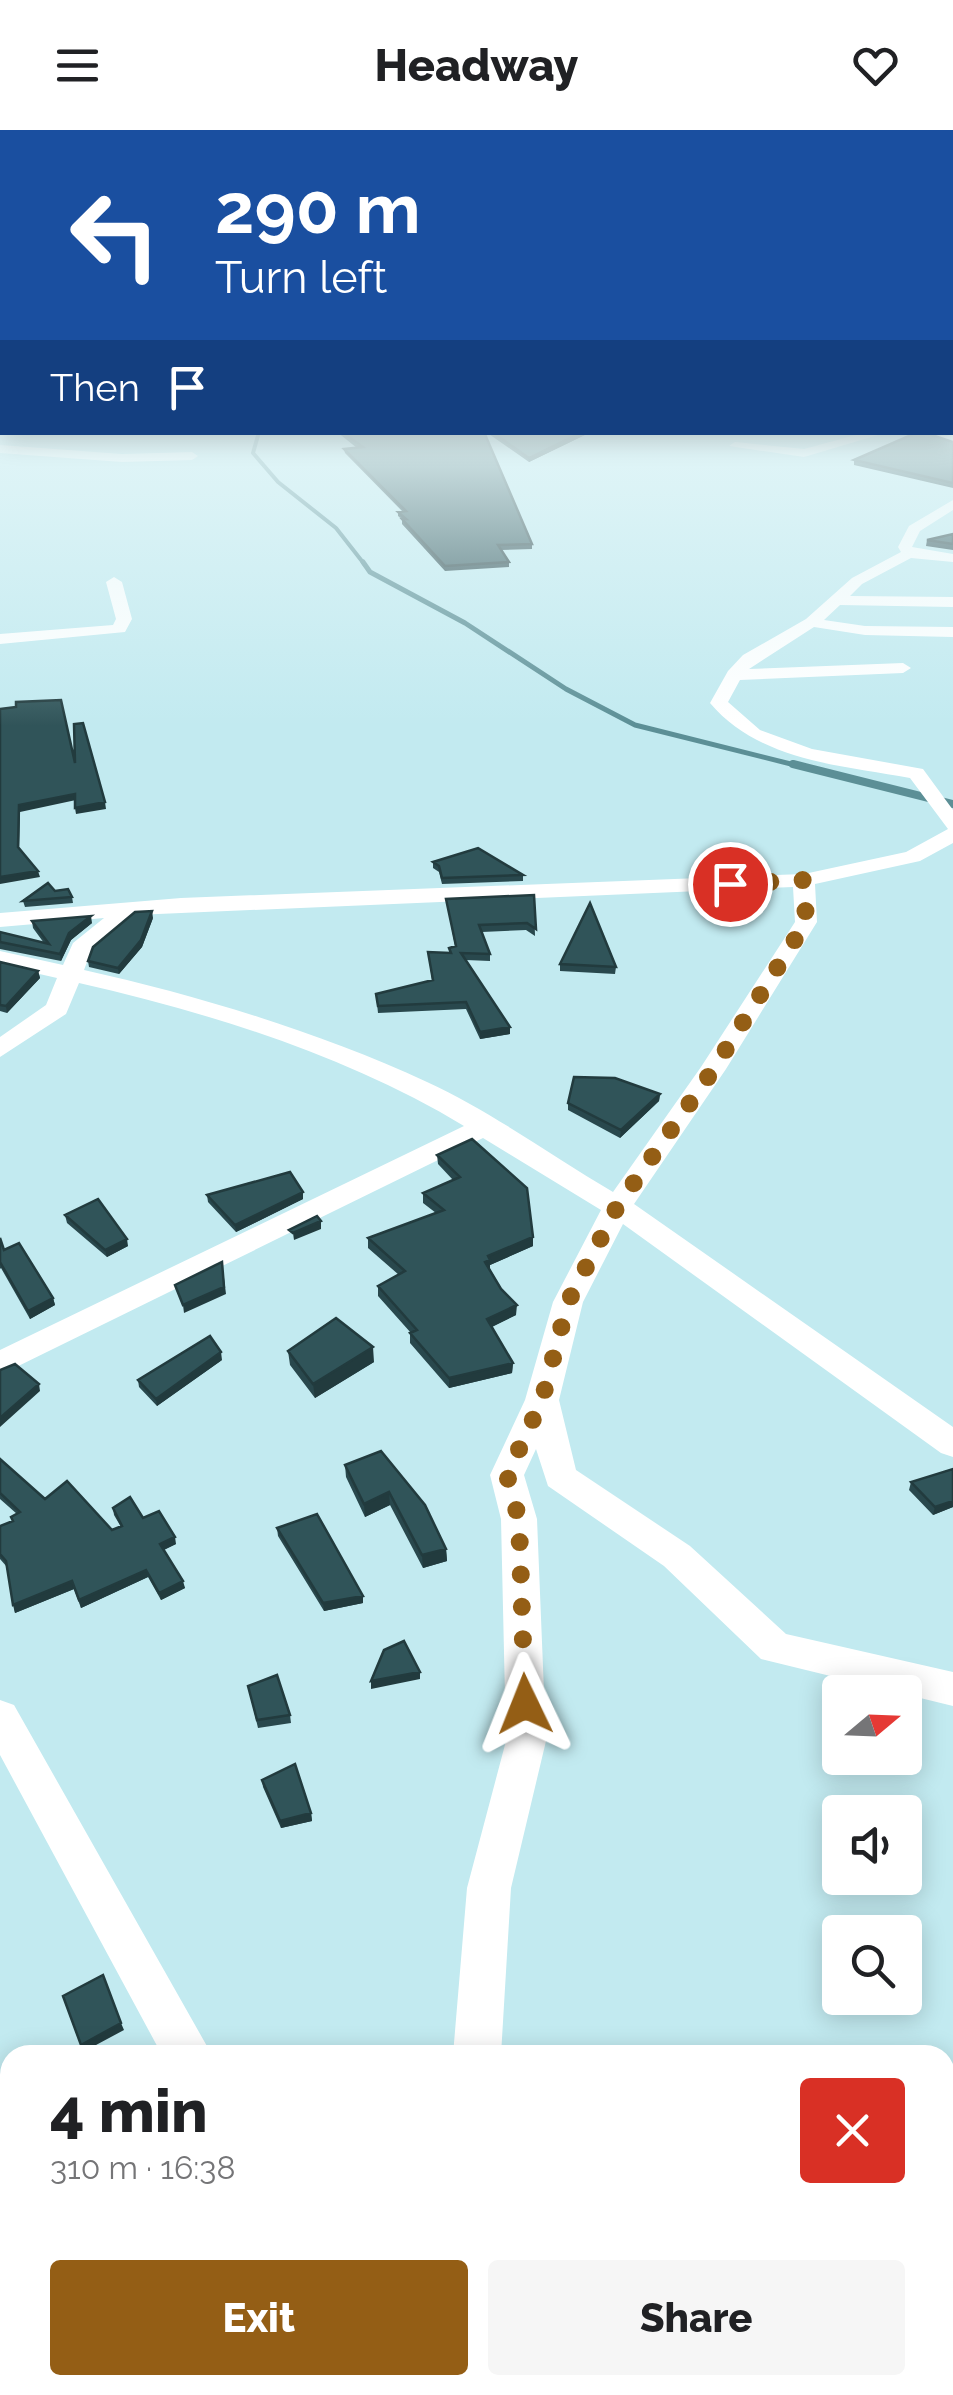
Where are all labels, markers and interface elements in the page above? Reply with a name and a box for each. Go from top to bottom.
icon: menu [50,38,105,93]
icon: heart [848,38,903,93]
text: Headway [375,39,578,92]
text: 290 m [215,167,421,249]
icon: left [50,170,180,300]
text: Turn left [215,251,387,304]
icon: arrive [160,360,215,415]
text: Then [50,365,140,410]
pin [688,842,773,927]
icon: arrive [703,857,758,912]
position arrow [473,1652,577,1756]
north arrow [822,1675,922,1775]
map controls [822,1675,922,2015]
button: sound [822,1795,922,1895]
button: search [822,1915,922,2015]
text: 4 min [50,2076,208,2146]
button: close [800,2078,905,2183]
text: 310 m · 16:38 [50,2149,235,2186]
button: Exit [50,2260,468,2375]
button: Share [488,2260,905,2375]

